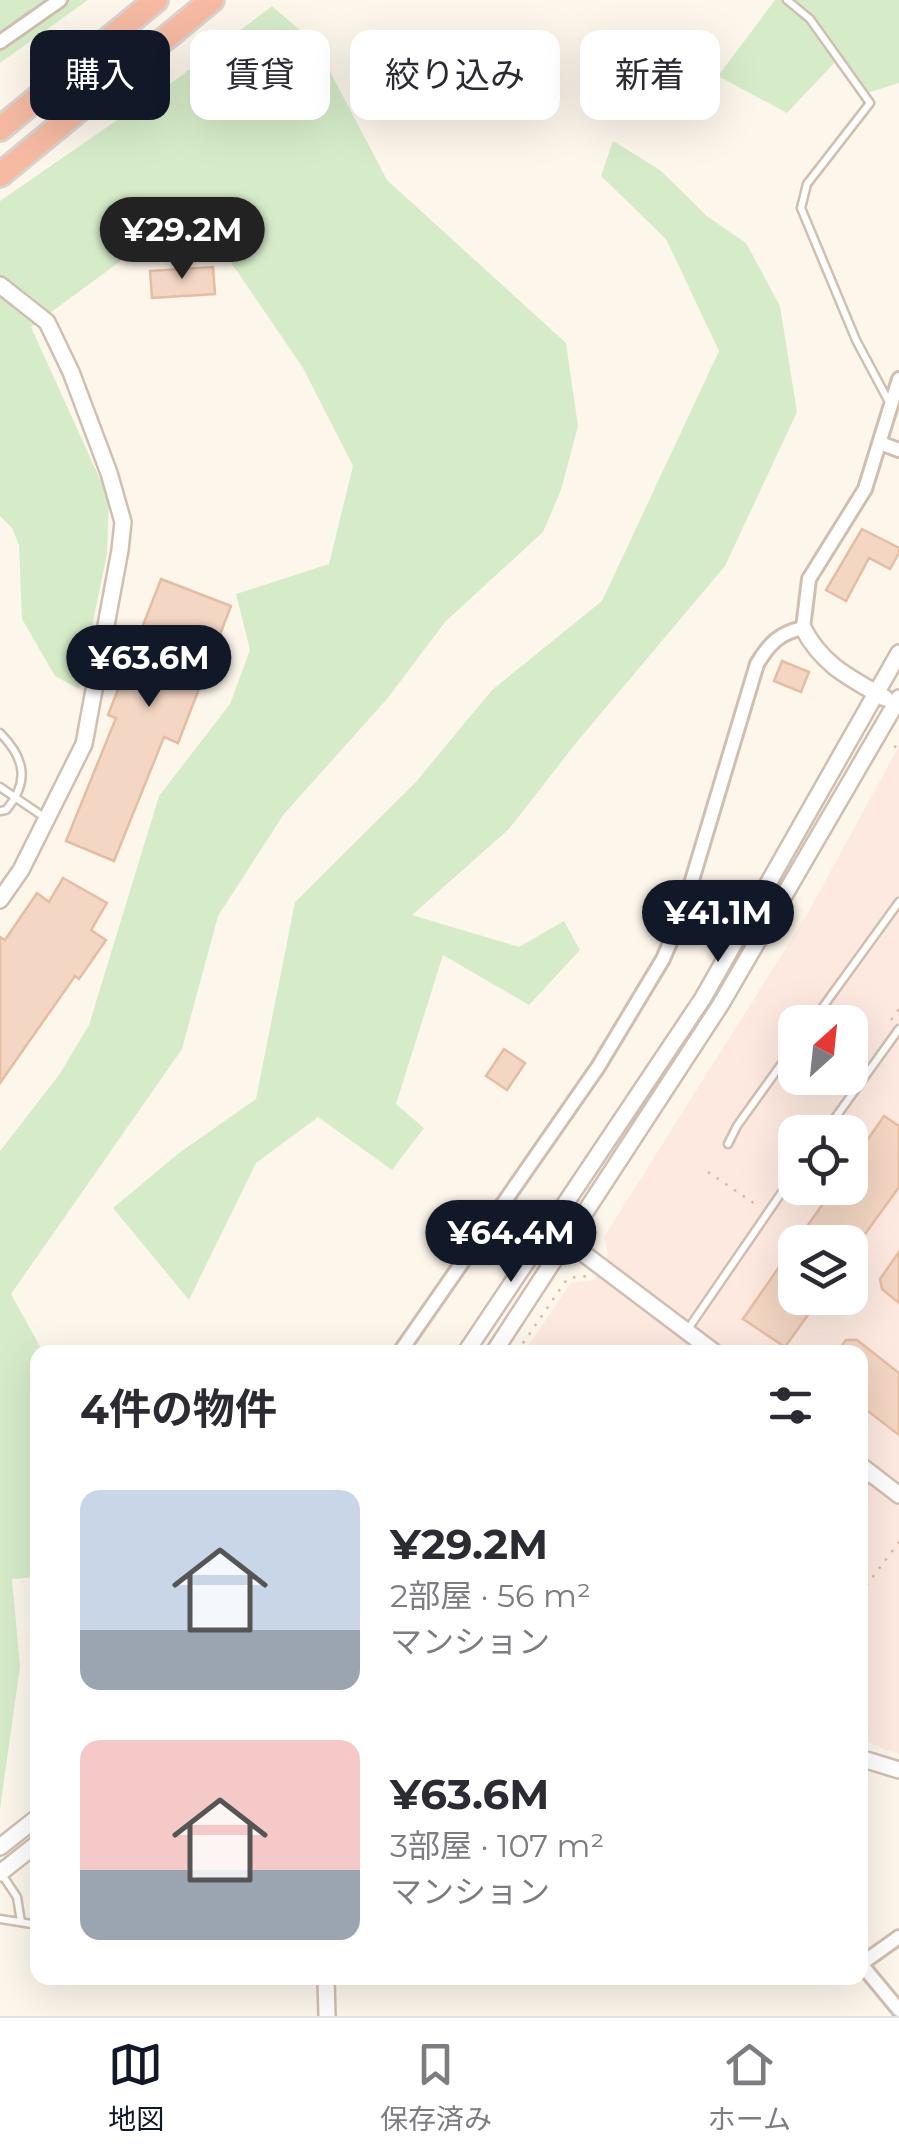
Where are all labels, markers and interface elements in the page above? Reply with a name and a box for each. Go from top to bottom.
chip: 購入 [30,30,170,120]
chip: 賃貸 [190,30,330,120]
chip: 絞り込み [350,30,560,120]
chip: 新着 [580,30,720,120]
pin: ¥29.2M [101,197,263,282]
text: ¥29.2M [122,210,242,249]
pin: ¥63.6M [68,625,230,710]
text: ¥63.6M [88,638,210,677]
pin: ¥41.1M [637,880,799,965]
text: ¥41.1M [664,893,772,932]
north arrow [778,1005,868,1095]
map controls [778,1005,868,1315]
button: locate [778,1115,868,1205]
pin: ¥64.4M [430,1200,592,1285]
text: ¥64.4M [447,1213,575,1252]
button: layers [778,1225,868,1315]
icon: filters [763,1378,818,1433]
text: 4件の物件 [80,1383,277,1435]
text: ¥29.2M [390,1518,548,1570]
icon: home [160,1530,280,1650]
text: 2部屋 · 56 m² [390,1576,591,1615]
text: マンション [390,1622,550,1661]
text: ¥63.6M [390,1768,549,1820]
icon: home [160,1780,280,1900]
text: 3部屋 · 107 m² [390,1826,604,1865]
text: マンション [390,1872,550,1911]
tab: 地図 [108,2037,164,2137]
tab: 保存済み [380,2037,492,2137]
tab: ホーム [708,2037,791,2137]

